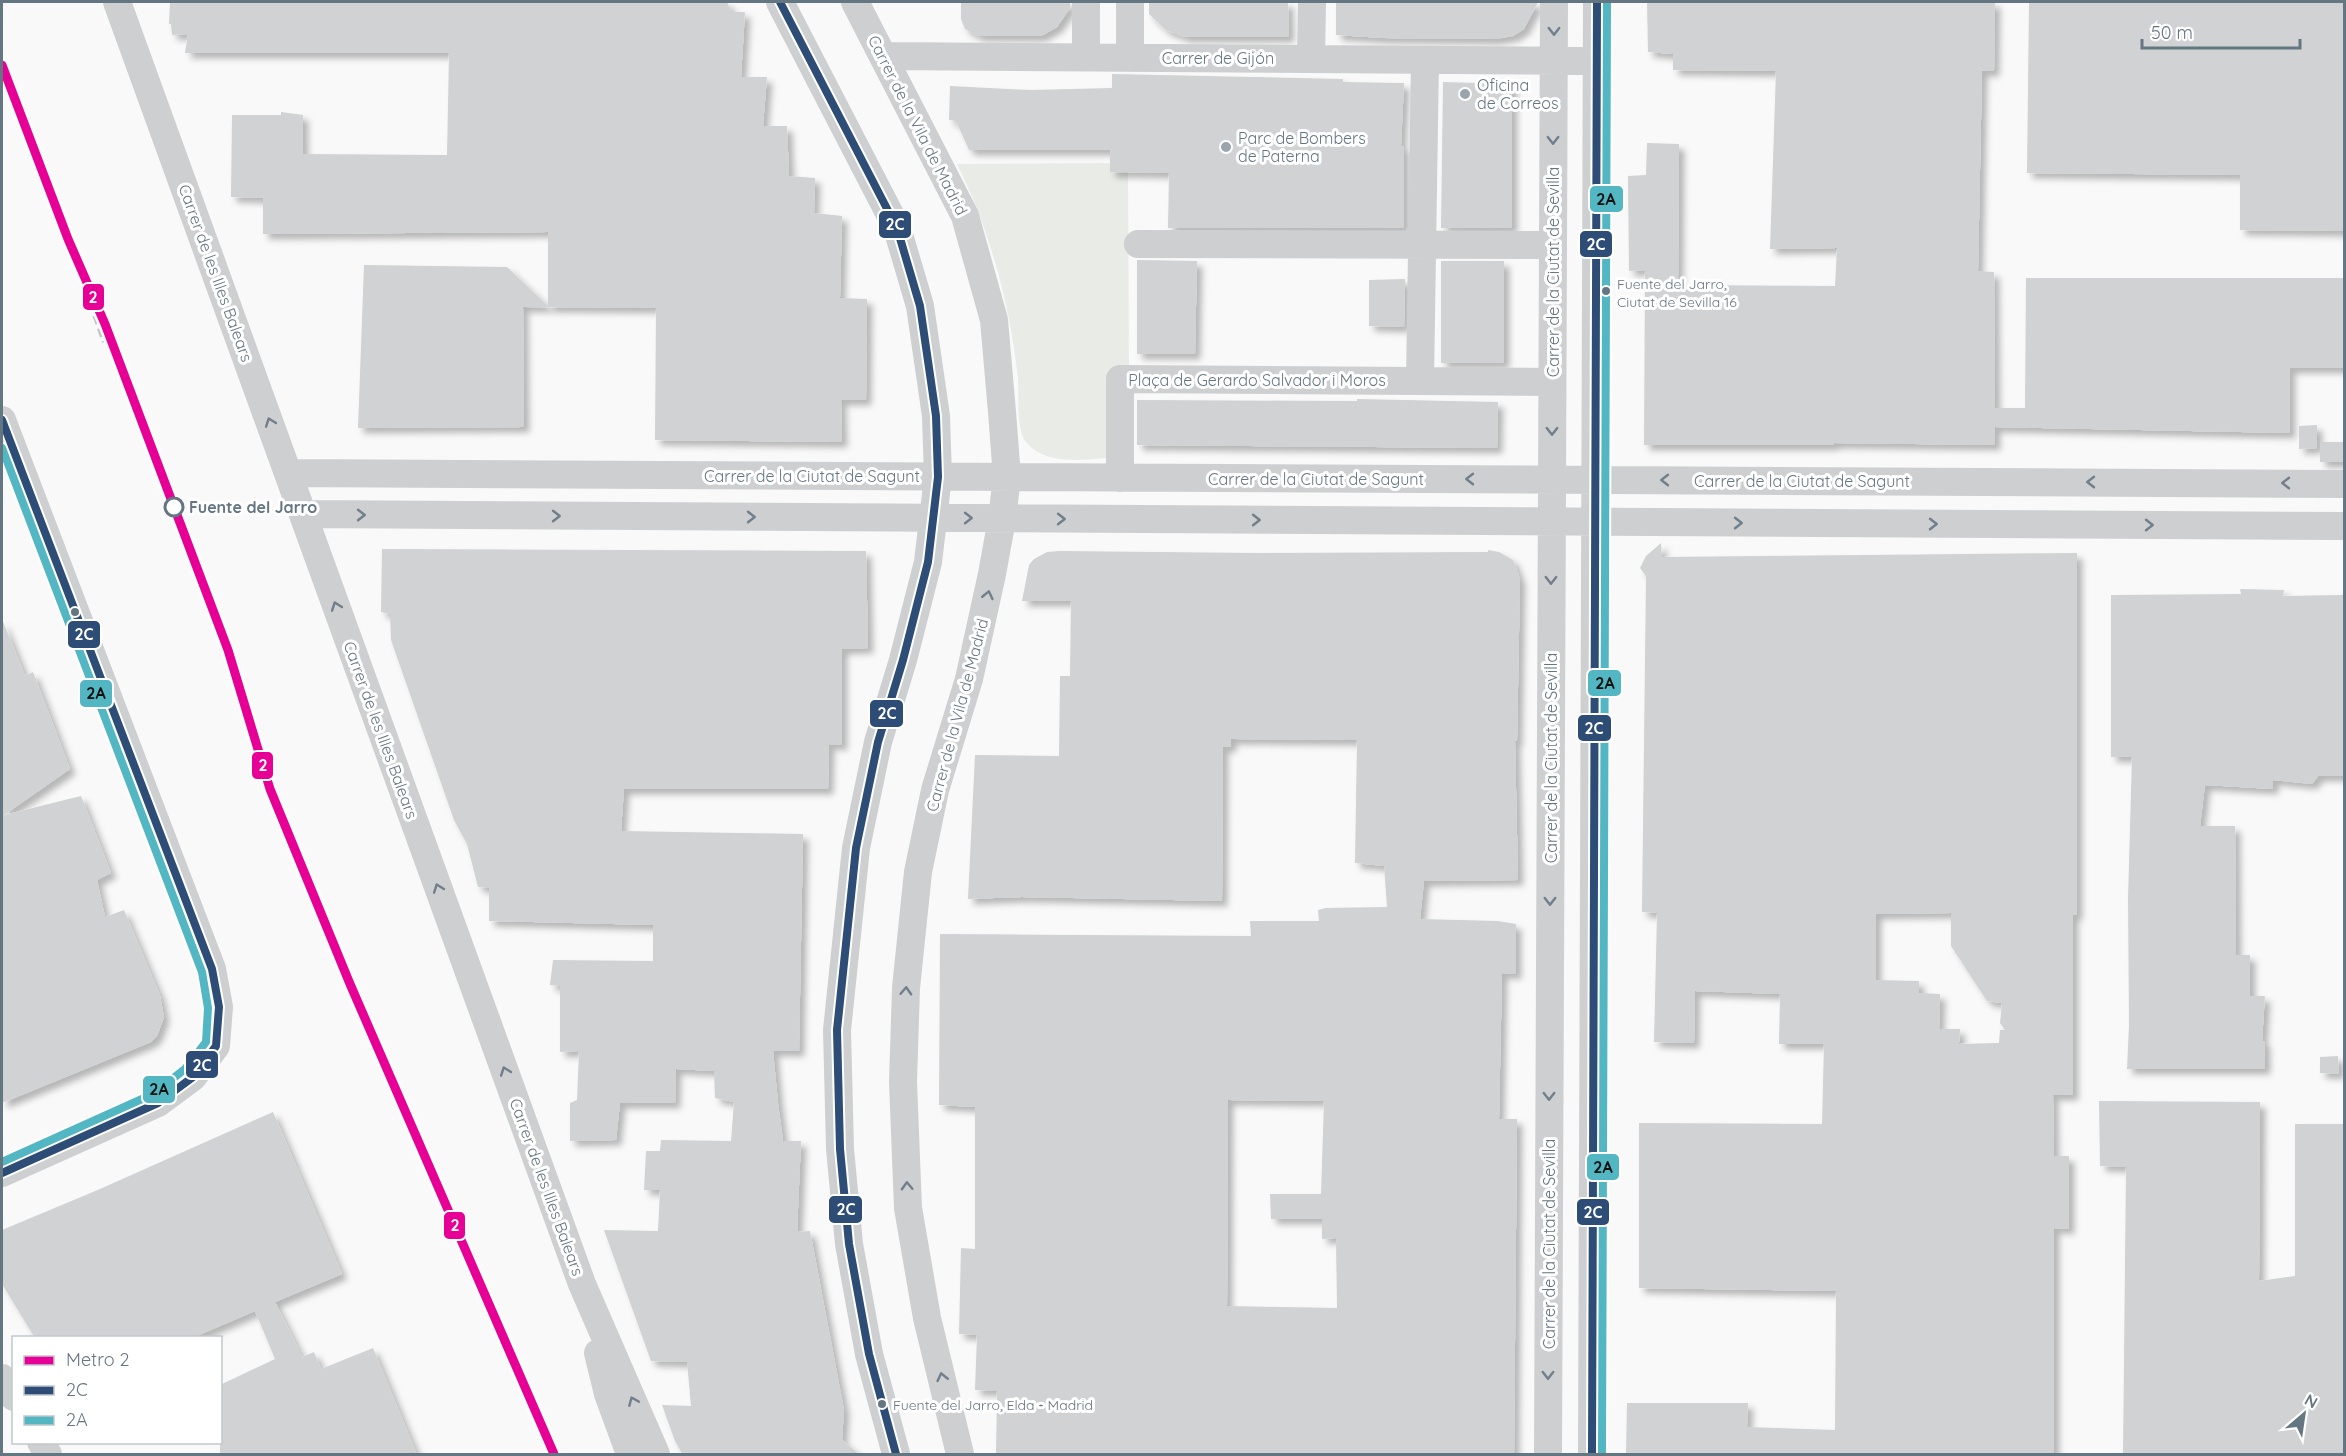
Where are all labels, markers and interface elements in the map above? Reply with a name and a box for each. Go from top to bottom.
scale bar [2142,12,2300,50]
text: 50 m [2151,21,2193,44]
one-way arrow [1548,27,1560,36]
street label: Carrer de la Vila de Madrid [864,32,972,218]
street label: Carrer de Gijón [1162,48,1274,68]
place label: Oficina de Correos [1477,75,1558,113]
marker: Oficina de Correos [1458,87,1472,101]
place label: Parc de Bombers de Paterna [1238,128,1366,166]
one-way arrow [1547,136,1559,145]
marker: Parc de Bombers de Paterna [1219,140,1233,154]
street label: Carrer de la Ciutat de Sevilla [1543,167,1563,377]
street label: Carrer de les Illes Balears [175,182,257,364]
line badge: 2A [1589,185,1624,213]
text: 2A [1596,189,1616,209]
line badge: 2C [878,210,912,239]
text: 2C [885,214,905,234]
line badge: 2C [1579,230,1613,258]
text: 2C [1586,234,1606,254]
place label: Fuente del Jarro, Ciutat de Sevilla 16 [1617,275,1737,311]
line badge: 2 [82,283,105,311]
marker: Fuente del Jarro, Ciutat de Sevilla 16 [1600,285,1612,297]
text: 2 [88,287,98,307]
street label: Plaça de Gerardo Salvador i Moros [1128,370,1386,390]
one-way arrow [264,417,277,428]
one-way arrow [1546,426,1558,435]
street label: Carrer de la Ciutat de Sagunt [704,466,920,486]
street label: Carrer de la Ciutat de Sagunt [1208,469,1424,489]
street label: Carrer de la Ciutat de Sagunt [1694,471,1910,491]
one-way arrow [1466,473,1475,485]
one-way arrow [1661,474,1670,486]
one-way arrow [2087,476,2096,489]
one-way arrow [2282,477,2291,490]
marker: Fuente del Jarro [164,497,184,517]
place label: Fuente del Jarro [189,497,317,517]
one-way arrow [357,509,366,521]
one-way arrow [552,510,561,522]
one-way arrow [747,511,756,523]
one-way arrow [963,512,972,524]
one-way arrow [1056,512,1065,525]
one-way arrow [1251,514,1260,526]
one-way arrow [1733,517,1742,529]
one-way arrow [1928,518,1937,530]
one-way arrow [2144,519,2153,531]
one-way arrow [1545,575,1557,584]
one-way arrow [980,590,993,600]
one-way arrow [331,601,343,612]
unlabelled marker [69,606,81,618]
street label: Carrer de la Vila de Madrid [922,616,992,814]
line badge: 2C [67,620,101,649]
text: 2C [74,624,94,644]
street label: Carrer de les Illes Balears [340,639,422,821]
street label: Carrer de la Ciutat de Sevilla [1541,653,1561,863]
line badge: 2A [1587,669,1622,697]
text: 2A [1595,673,1615,693]
line badge: 2A [79,679,113,708]
text: 2A [86,683,106,703]
line badge: 2C [869,699,904,728]
text: 2C [877,703,897,723]
line badge: 2C [1577,714,1612,742]
text: 2C [1584,718,1604,738]
line badge: 2 [251,751,274,780]
text: 2 [258,755,268,775]
one-way arrow [433,883,446,894]
one-way arrow [1544,896,1556,905]
one-way arrow [899,986,912,995]
line badge: 2C [185,1050,219,1079]
text: 2C [192,1055,212,1075]
one-way arrow [499,1066,512,1077]
line badge: 2A [142,1075,176,1104]
text: 2A [149,1079,169,1099]
one-way arrow [1543,1091,1555,1100]
street label: Carrer de les Illes Balears [506,1096,588,1278]
street label: Carrer de la Ciutat de Sevilla [1539,1139,1559,1349]
line badge: 2A [1586,1153,1620,1181]
text: 2A [1593,1157,1613,1177]
one-way arrow [901,1181,913,1190]
line badge: 2C [828,1195,863,1224]
line badge: 2C [1576,1198,1610,1226]
text: 2C [836,1199,856,1219]
text: 2C [1583,1202,1603,1222]
line badge: 2 [443,1211,466,1240]
text: 2 [450,1215,460,1235]
legend [12,1336,222,1444]
text: Metro 2 [66,1348,129,1371]
one-way arrow [1542,1370,1554,1379]
one-way arrow [936,1372,949,1382]
text: 2C [66,1378,88,1401]
north arrow [2274,1384,2334,1444]
text: N [2301,1389,2321,1412]
one-way arrow [628,1396,640,1407]
place label: Fuente del Jarro, Elda - Madrid [893,1396,1093,1414]
marker: Fuente del Jarro, Elda - Madrid [876,1398,888,1410]
text: 2A [66,1408,88,1431]

